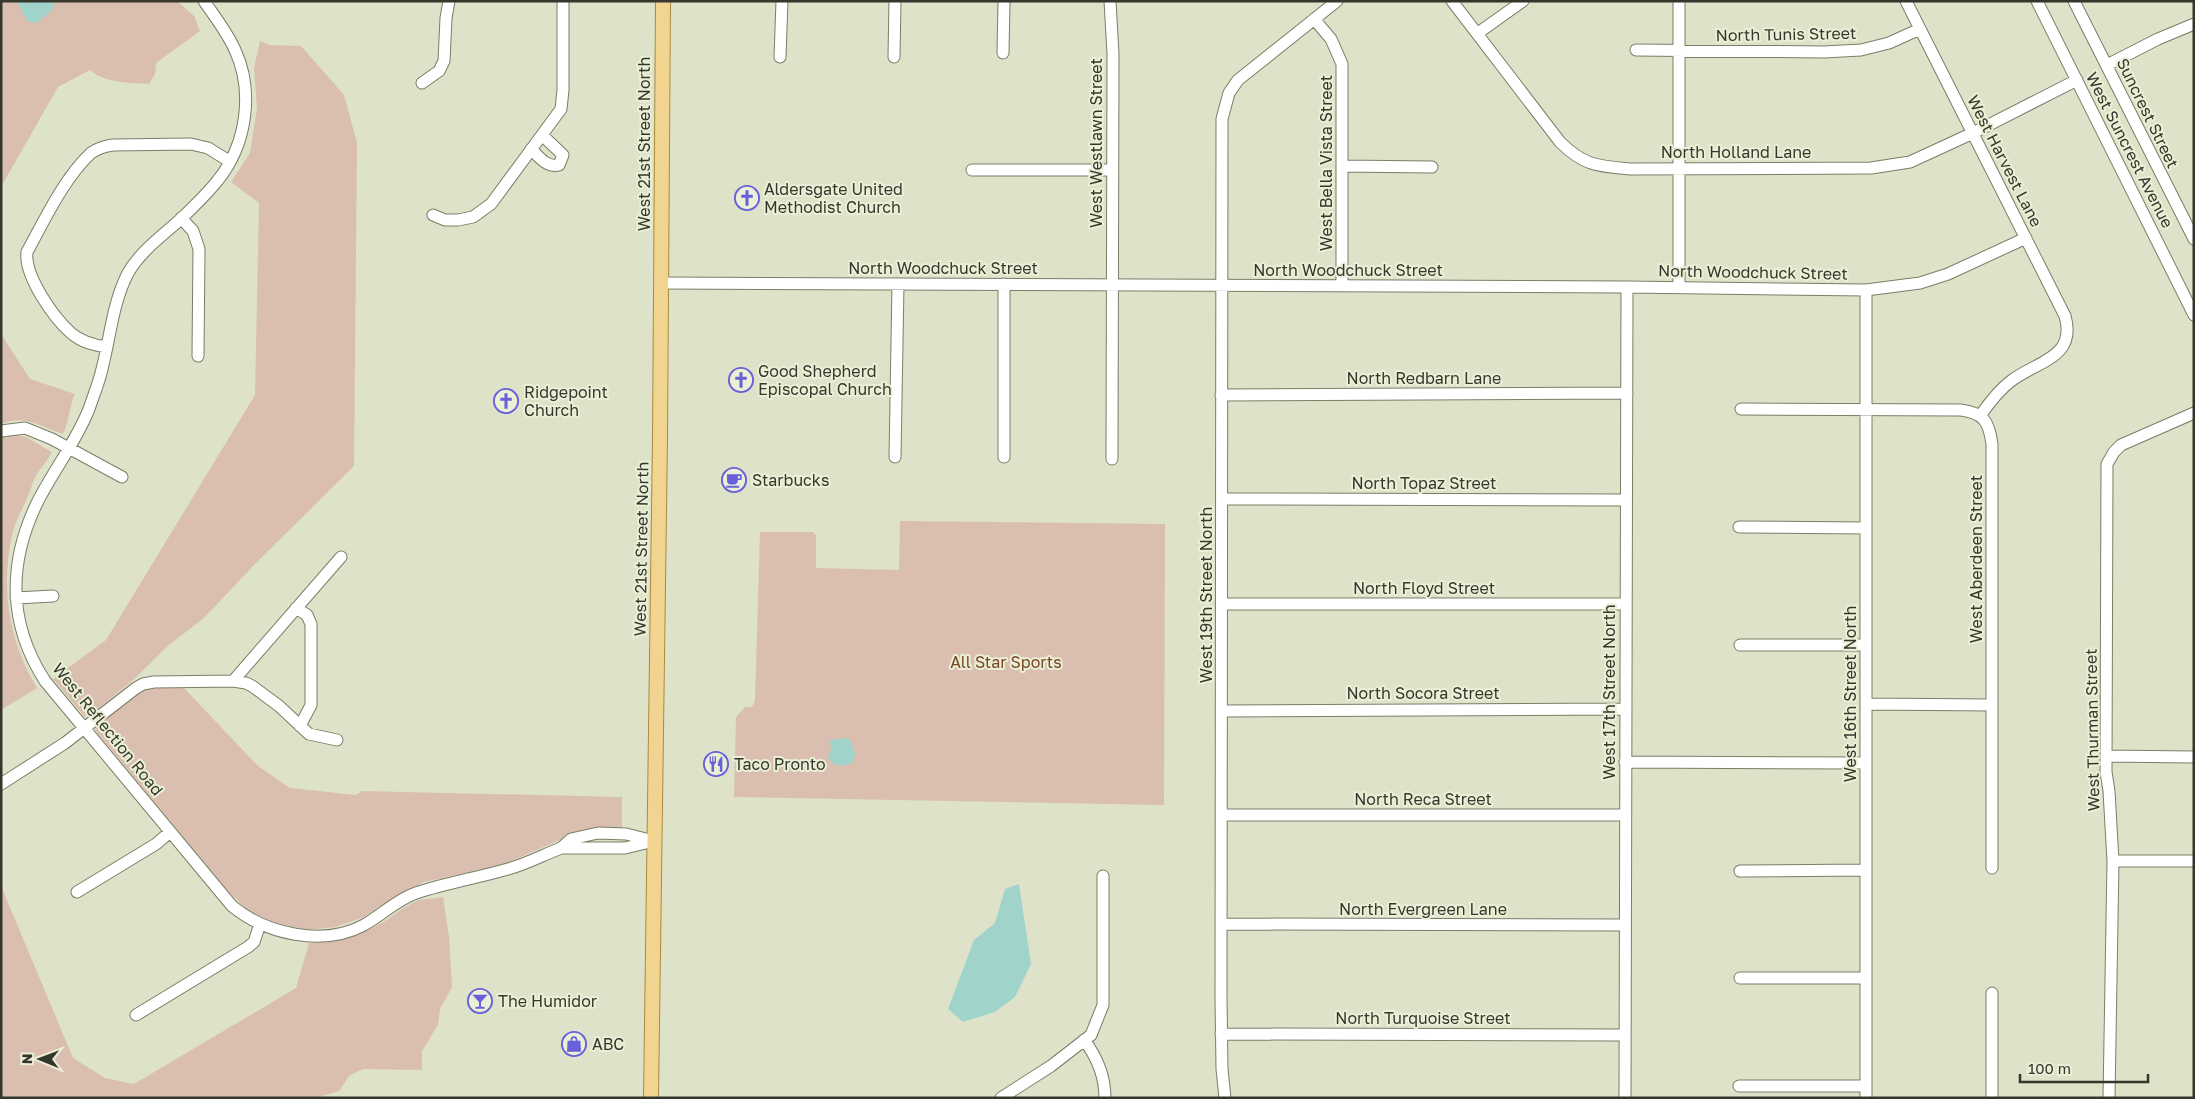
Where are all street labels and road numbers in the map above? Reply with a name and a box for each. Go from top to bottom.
street label: North Tunis Street [1715,23,1857,45]
street label: Suncrest Street [2113,55,2183,171]
street label: West 21st Street North [634,57,654,231]
street label: West Westlawn Street [1086,58,1106,228]
street label: West Suncrest Avenue [2082,69,2178,231]
street label: West Bella Vista Street [1316,75,1336,251]
street label: West Harvest Lane [1963,92,2047,230]
street label: North Holland Lane [1661,142,1811,162]
street label: North Woodchuck Street [848,258,1038,278]
street label: North Woodchuck Street [1253,260,1443,280]
street label: North Woodchuck Street [1658,260,1848,284]
street label: North Redbarn Lane [1347,368,1501,388]
street label: West 21st Street North [629,461,653,637]
street label: North Topaz Street [1351,473,1497,493]
street label: West Aberdeen Street [1966,475,1986,643]
street label: West 19th Street North [1196,507,1216,683]
street label: North Floyd Street [1353,578,1495,598]
street label: West 17th Street North [1599,604,1619,780]
street label: West 16th Street North [1840,606,1860,782]
street label: West Thurman Street [2081,648,2103,812]
street label: West Reflection Road [48,659,168,799]
street label: North Socora Street [1346,683,1500,703]
street label: North Reca Street [1354,789,1492,809]
street label: North Evergreen Lane [1339,899,1507,919]
street label: North Turquoise Street [1335,1008,1511,1028]

